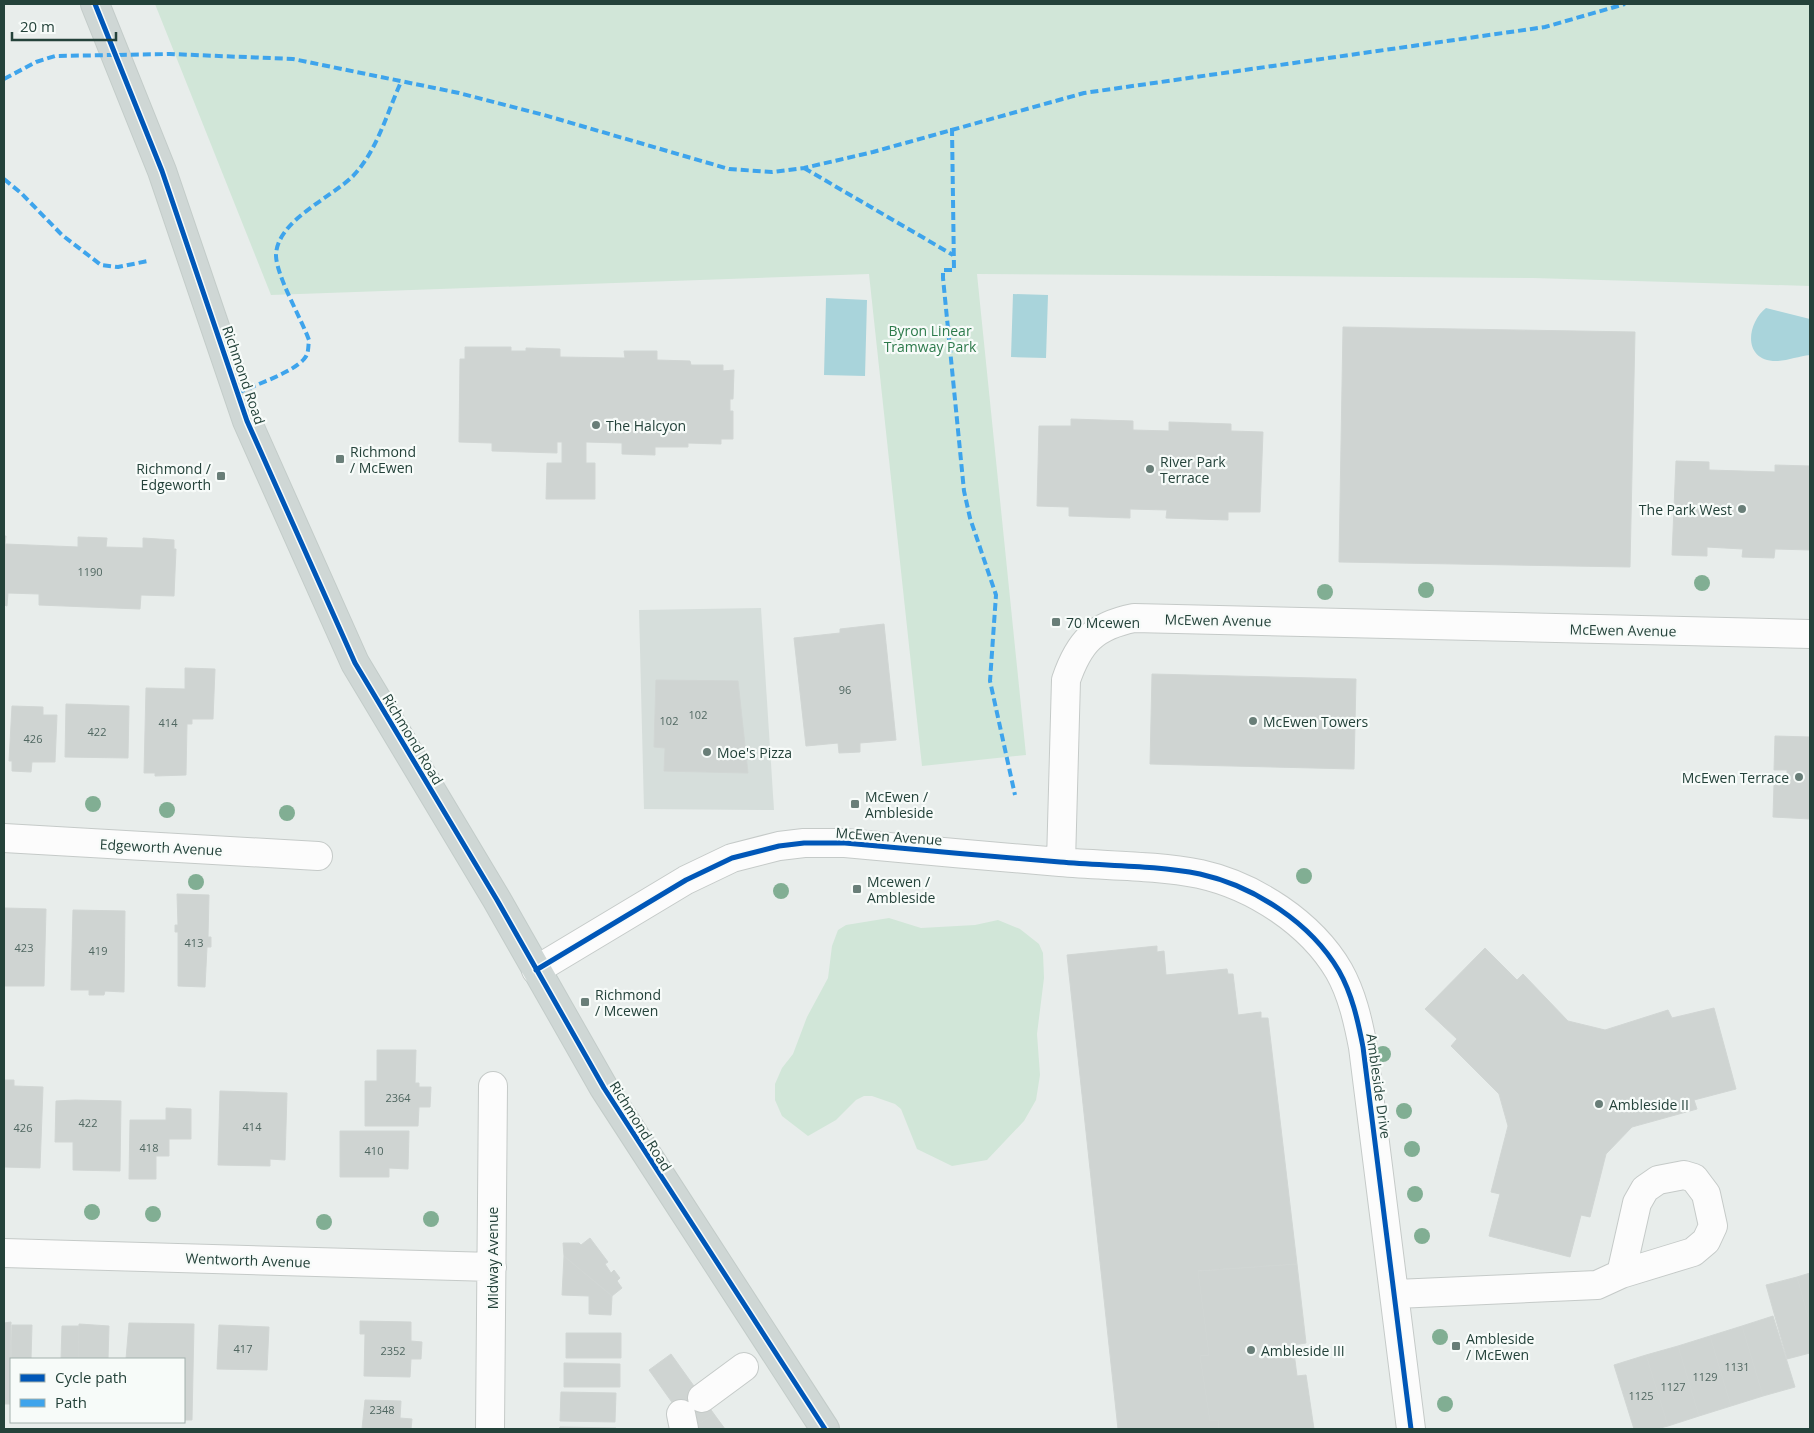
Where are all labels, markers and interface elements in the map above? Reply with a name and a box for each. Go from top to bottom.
scale bar [12,10,116,42]
text: 20 m [20,16,55,36]
park label: Byron Linear Tramway Park [884,321,977,356]
street label: Richmond Road [218,323,270,427]
place label: The Halcyon [606,416,686,435]
marker: The Halcyon [590,419,602,431]
place label: Richmond / McEwen [350,442,416,477]
place label: River Park Terrace [1160,452,1226,487]
marker: Richmond / McEwen [334,453,346,465]
place label: Richmond / Edgeworth [136,459,211,494]
marker: River Park Terrace [1144,463,1156,475]
marker: Richmond / Edgeworth [215,470,227,482]
place label: The Park West [1639,500,1732,519]
marker: The Park West [1736,503,1748,515]
house number: 1190 [77,564,103,579]
street label: McEwen Avenue [1164,610,1272,630]
place label: 70 Mcewen [1066,613,1140,632]
marker: 70 Mcewen [1050,616,1062,628]
street label: McEwen Avenue [1569,620,1677,640]
house number: 96 [839,682,851,697]
street label: Richmond Road [378,690,448,788]
house number: 102 [689,707,707,722]
place label: McEwen Towers [1263,712,1369,731]
house number: 102 [660,713,678,728]
house number: 414 [159,715,178,730]
marker: McEwen Towers [1247,715,1259,727]
house number: 422 [88,724,106,739]
house number: 426 [24,731,42,746]
place label: Moe's Pizza [717,743,792,762]
marker: Moe's Pizza [701,746,713,758]
place label: McEwen Terrace [1682,768,1789,787]
marker: McEwen Terrace [1793,771,1805,783]
place label: McEwen / Ambleside [865,787,934,822]
marker: McEwen / Ambleside [849,798,861,810]
street label: McEwen Avenue [835,823,943,849]
street label: Edgeworth Avenue [99,834,223,860]
place label: Mcewen / Ambleside [867,872,936,907]
marker: Mcewen / Ambleside [851,883,863,895]
house number: 413 [185,935,203,950]
house number: 423 [15,940,33,955]
house number: 419 [89,943,107,958]
place label: Richmond / Mcewen [595,985,661,1020]
marker: Richmond / Mcewen [579,996,591,1008]
street label: Ambleside Drive [1362,1032,1396,1140]
street label: Richmond Road [606,1077,676,1175]
house number: 2364 [385,1090,411,1105]
place label: Ambleside II [1609,1095,1689,1114]
marker: Ambleside II [1593,1098,1605,1110]
house number: 422 [79,1115,97,1130]
house number: 414 [243,1119,262,1134]
house number: 426 [14,1120,32,1135]
house number: 418 [140,1140,158,1155]
house number: 410 [365,1143,383,1158]
street label: Midway Avenue [483,1207,502,1309]
street label: Wentworth Avenue [185,1248,311,1272]
place label: Ambleside / McEwen [1466,1329,1535,1364]
marker: Ambleside / McEwen [1450,1340,1462,1352]
house number: 417 [234,1341,252,1356]
place label: Ambleside III [1261,1341,1345,1360]
house number: 2352 [380,1343,406,1358]
marker: Ambleside III [1245,1344,1257,1356]
legend [10,1358,185,1423]
house number: 1131 [1724,1359,1750,1374]
text: Cycle path [55,1367,127,1387]
house number: 1129 [1692,1369,1718,1384]
house number: 1127 [1660,1379,1686,1394]
house number: 1125 [1628,1388,1654,1403]
text: Path [55,1392,87,1412]
house number: 2348 [369,1402,395,1417]

